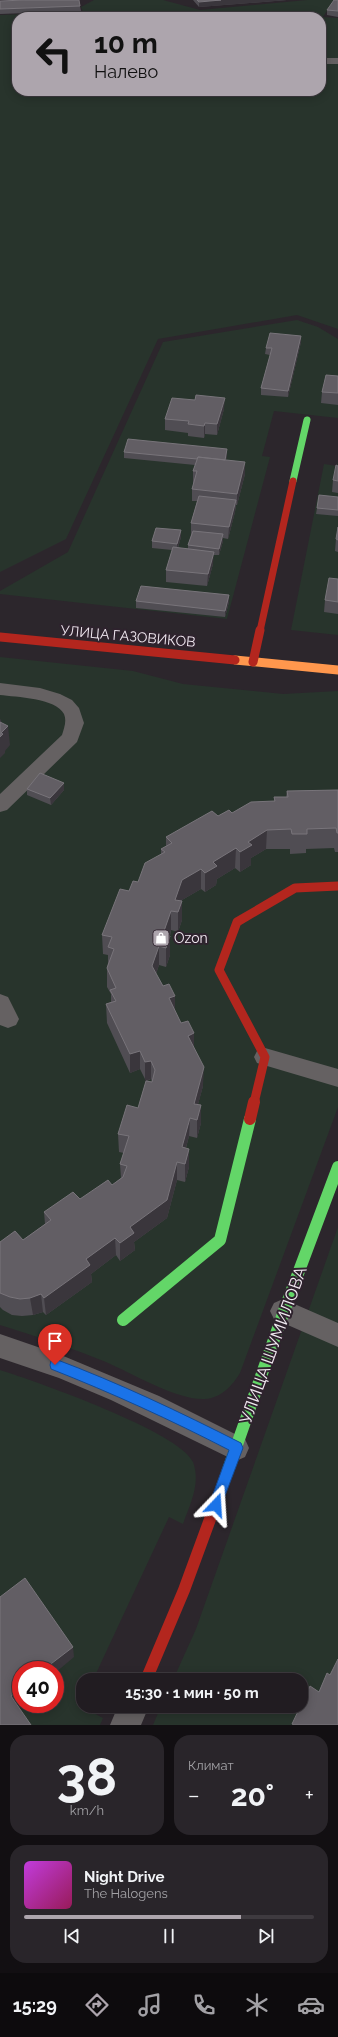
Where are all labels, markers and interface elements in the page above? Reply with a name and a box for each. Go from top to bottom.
text: 10 m [94,27,158,60]
icon: left [28,28,80,80]
text: Налево [94,61,158,82]
street label: УЛИЦА ГАЗОВИКОВ [60,622,196,650]
shop icon: Ozon [151,928,171,948]
place label: Ozon [174,930,208,946]
street label: УЛИЦА ШУМИЛОВА [235,1263,311,1426]
pin [38,1324,72,1365]
icon: arrive [44,1330,66,1352]
position arrow [195,1484,237,1526]
speed limit sign: 40 [12,1661,64,1713]
text: 15:30 · 1 мин · 50 m [125,1684,259,1702]
text: 38 [57,1746,117,1807]
text: Климат [188,1758,234,1773]
text: 20° [231,1778,274,1813]
text: − [188,1782,200,1808]
text: + [305,1782,314,1808]
text: km/h [70,1803,104,1818]
text: Night Drive [84,1868,164,1886]
text: The Halogens [84,1886,168,1901]
icon: previous [61,1925,83,1947]
icon: pause [158,1925,180,1947]
icon: next [255,1925,277,1947]
icon: directions [83,1991,111,2019]
icon: music [136,1991,164,2019]
icon: phone [190,1991,218,2019]
icon: climate [243,1991,271,2019]
icon: car [297,1991,325,2019]
text: 15:29 [13,1995,57,2016]

